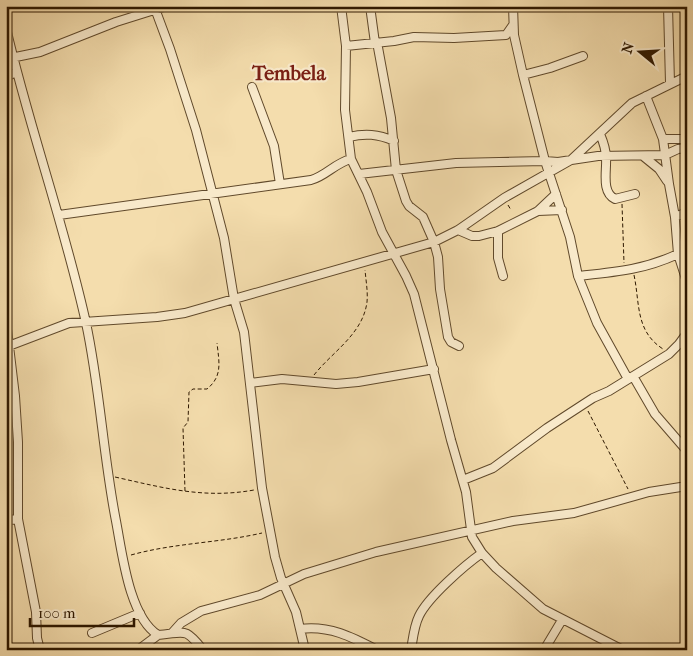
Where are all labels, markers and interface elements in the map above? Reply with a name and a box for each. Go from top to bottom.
north arrow [616,28,666,78]
text: N [618,40,638,56]
district label: Tembela [251,62,326,85]
scale bar [30,596,134,628]
text: 100 m [38,604,76,622]

